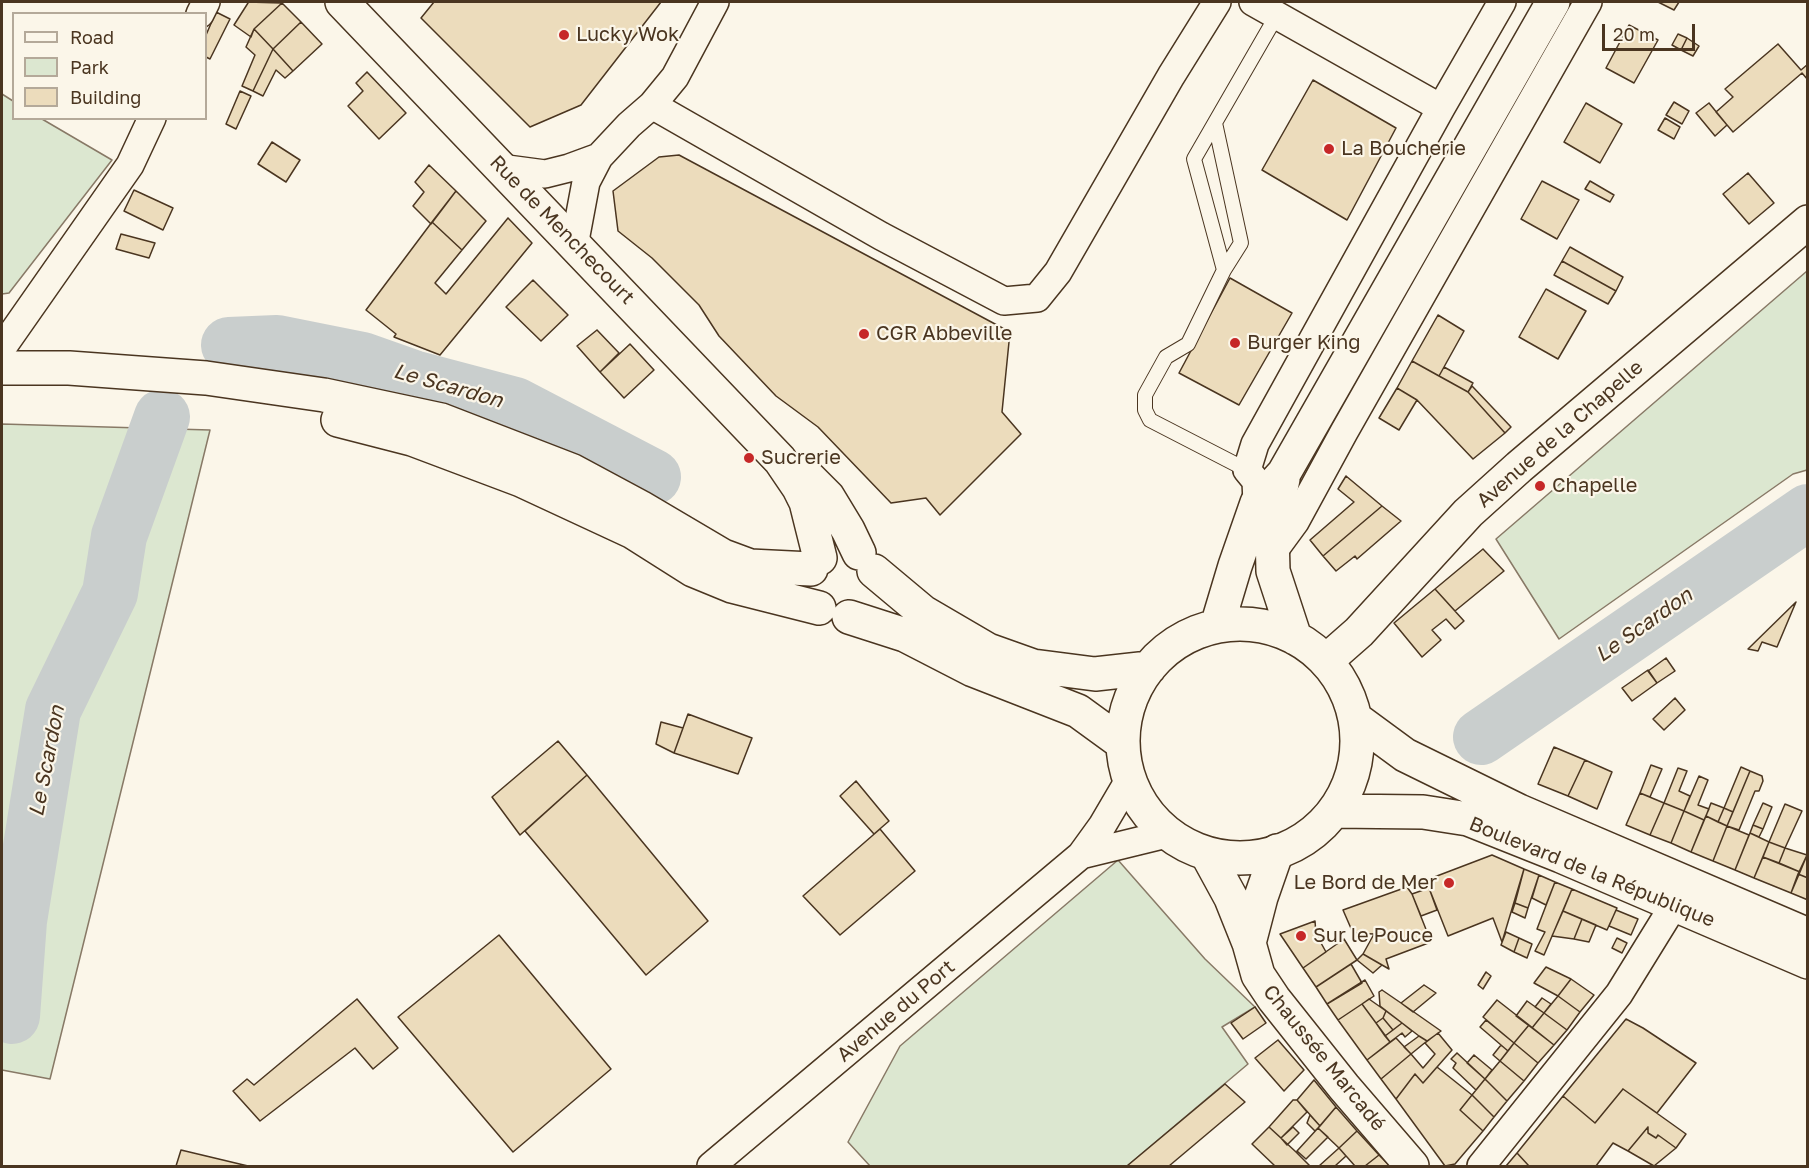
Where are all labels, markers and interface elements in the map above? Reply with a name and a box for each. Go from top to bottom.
legend [12,12,207,120]
scale bar [1605,12,1698,50]
place label: Lucky Wok [576,23,679,47]
text: 20 m [1613,23,1655,45]
text: Road [70,26,114,48]
marker: Lucky Wok [557,28,571,42]
text: Park [70,56,109,78]
text: Building [70,86,141,108]
place label: La Boucherie [1341,137,1466,161]
marker: La Boucherie [1322,142,1336,156]
street label: Rue de Menchecourt [485,150,639,310]
place label: CGR Abbeville [876,322,1012,346]
marker: CGR Abbeville [857,327,871,341]
place label: Burger King [1247,331,1361,355]
marker: Burger King [1228,336,1242,350]
street label: Avenue de la Chapelle [1472,355,1648,513]
water label: Le Scardon [391,358,505,414]
place label: Sucrerie [761,446,841,470]
marker: Sucrerie [742,451,756,465]
place label: Chapelle [1552,474,1637,498]
marker: Chapelle [1533,479,1547,493]
water label: Le Scardon [1591,582,1697,668]
water label: Le Scardon [24,703,70,819]
street label: Boulevard de la République [1466,812,1718,932]
place label: Le Bord de Mer [1293,871,1437,895]
marker: Le Bord de Mer [1442,876,1456,890]
place label: Sur le Pouce [1313,924,1433,948]
marker: Sur le Pouce [1294,929,1308,943]
street label: Avenue du Port [832,955,960,1067]
street label: Chaussée Marcadé [1258,980,1390,1136]

